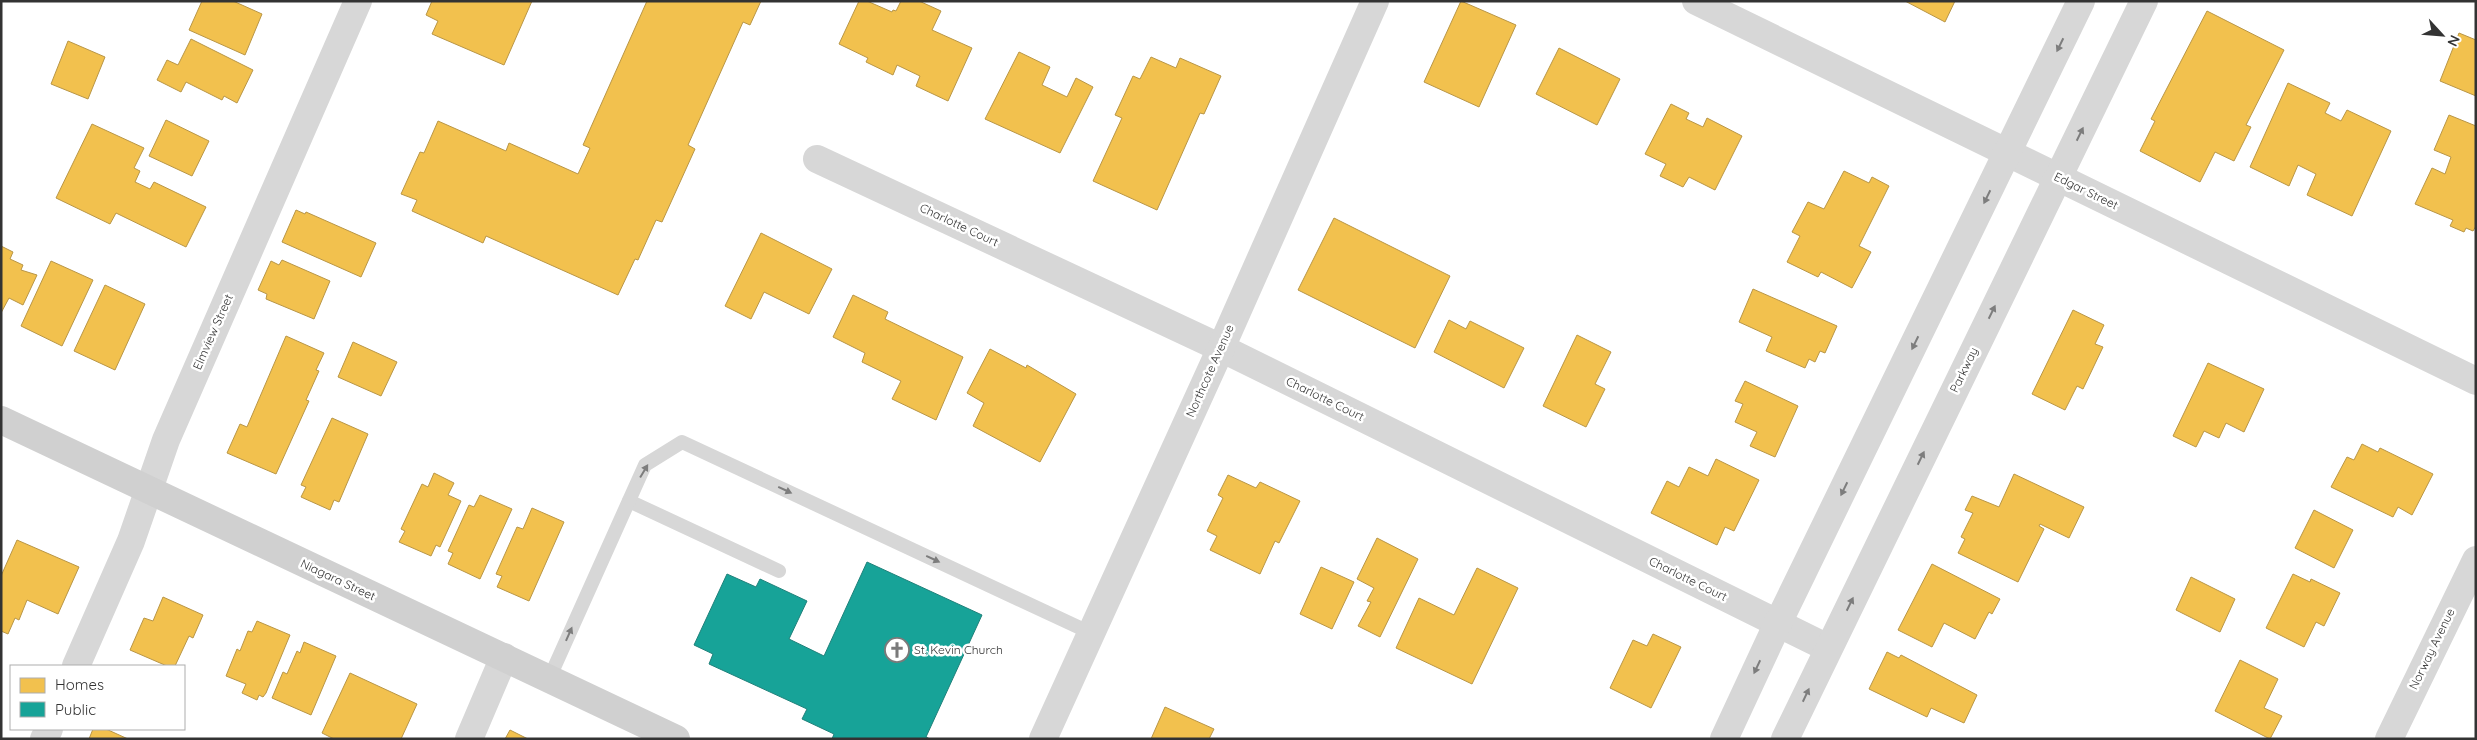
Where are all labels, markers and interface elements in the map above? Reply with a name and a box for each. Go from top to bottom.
north arrow [2417,10,2467,60]
text: N [2443,32,2464,49]
one-way arrow [2056,38,2064,52]
one-way arrow [2076,127,2084,141]
street label: Edgar Street [2052,169,2121,213]
one-way arrow [1983,190,1991,204]
street label: Charlotte Court [917,200,1001,249]
street label: Elmview Street [189,292,236,372]
one-way arrow [1988,305,1997,320]
street label: Northcote Avenue [1182,322,1237,420]
one-way arrow [1911,336,1919,350]
street label: Parkway [1946,345,1981,395]
street label: Charlotte Court [1284,373,1367,424]
one-way arrow [1917,451,1925,466]
one-way arrow [639,464,648,477]
one-way arrow [1840,481,1848,496]
one-way arrow [778,486,792,494]
street label: Charlotte Court [1647,553,1730,604]
one-way arrow [925,555,940,563]
street label: Niagara Street [298,556,378,603]
one-way arrow [1846,597,1854,612]
street label: Norway Avenue [2405,605,2458,692]
one-way arrow [566,627,574,641]
church icon: St. Kevin Church [884,637,910,663]
place label: St. Kevin Church [914,642,1003,657]
one-way arrow [1753,660,1761,674]
legend [10,665,185,730]
text: Homes [55,675,104,694]
one-way arrow [1802,688,1810,702]
text: Public [55,700,96,719]

